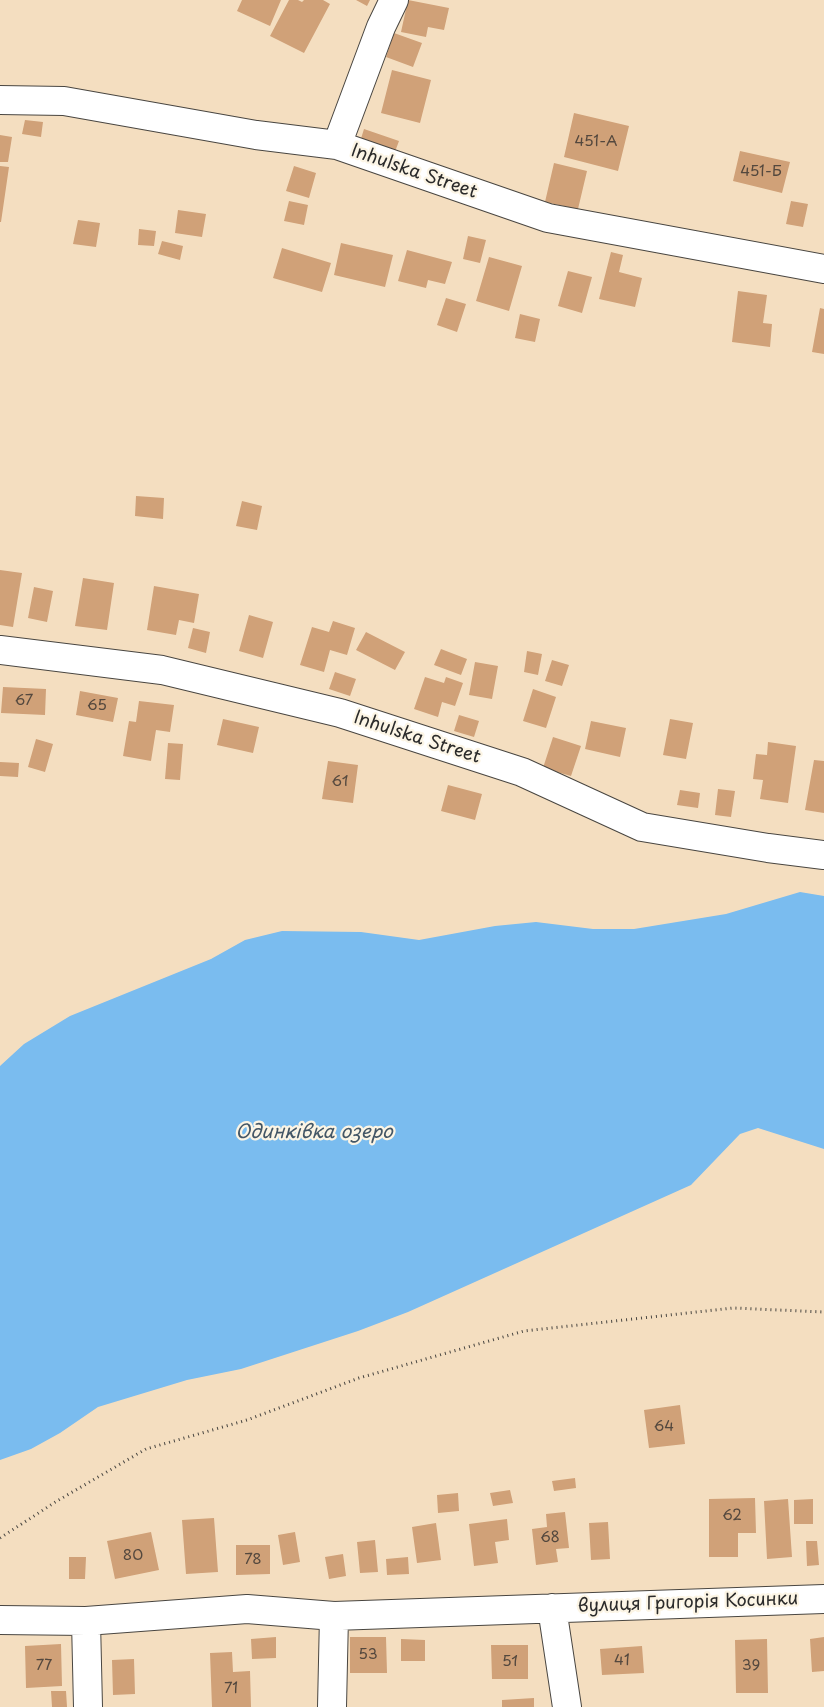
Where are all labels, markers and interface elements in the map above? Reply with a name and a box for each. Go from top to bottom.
house number: 451-А [574,133,618,151]
street label: Inhulska Street [348,140,480,204]
house number: 451-Б [740,163,782,181]
house number: 67 [15,692,33,710]
house number: 65 [87,697,107,715]
street label: Inhulska Street [351,707,483,769]
house number: 61 [332,773,348,791]
water label: Одинківка озеро [235,1122,393,1144]
house number: 64 [654,1418,674,1436]
house number: 62 [722,1507,742,1525]
house number: 68 [540,1529,560,1547]
house number: 80 [123,1547,143,1565]
house number: 78 [244,1551,262,1569]
street label: вулиця Григорія Косинки [578,1588,798,1618]
house number: 53 [358,1646,378,1664]
house number: 41 [614,1652,630,1670]
house number: 51 [502,1653,518,1671]
house number: 77 [36,1657,52,1675]
house number: 39 [742,1657,760,1675]
house number: 71 [224,1680,238,1698]

